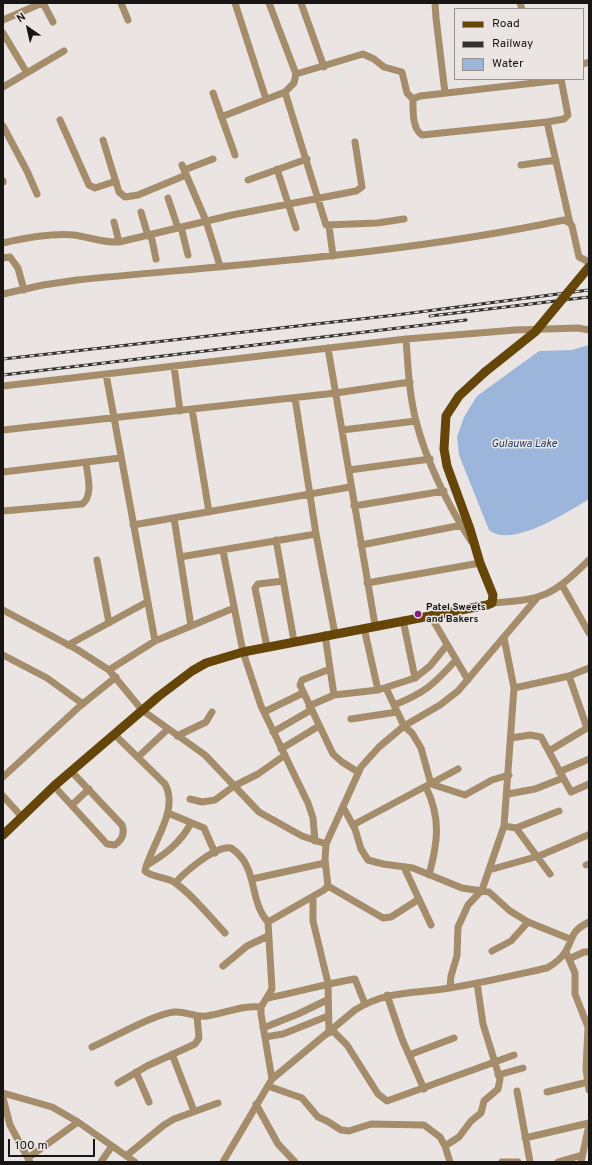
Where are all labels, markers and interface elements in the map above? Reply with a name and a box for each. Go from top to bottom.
north arrow [8,8,48,48]
legend [454,8,584,80]
text: N [14,10,28,26]
text: Road [492,16,520,32]
text: Railway [492,36,533,52]
text: Water [492,56,524,72]
water label: Gulauwa Lake [491,438,557,452]
place label: Patel Sweets and Bakers [426,602,486,626]
marker: Patel Sweets and Bakers [413,609,423,619]
scale bar [10,1131,97,1157]
text: 100 m [15,1138,48,1154]

